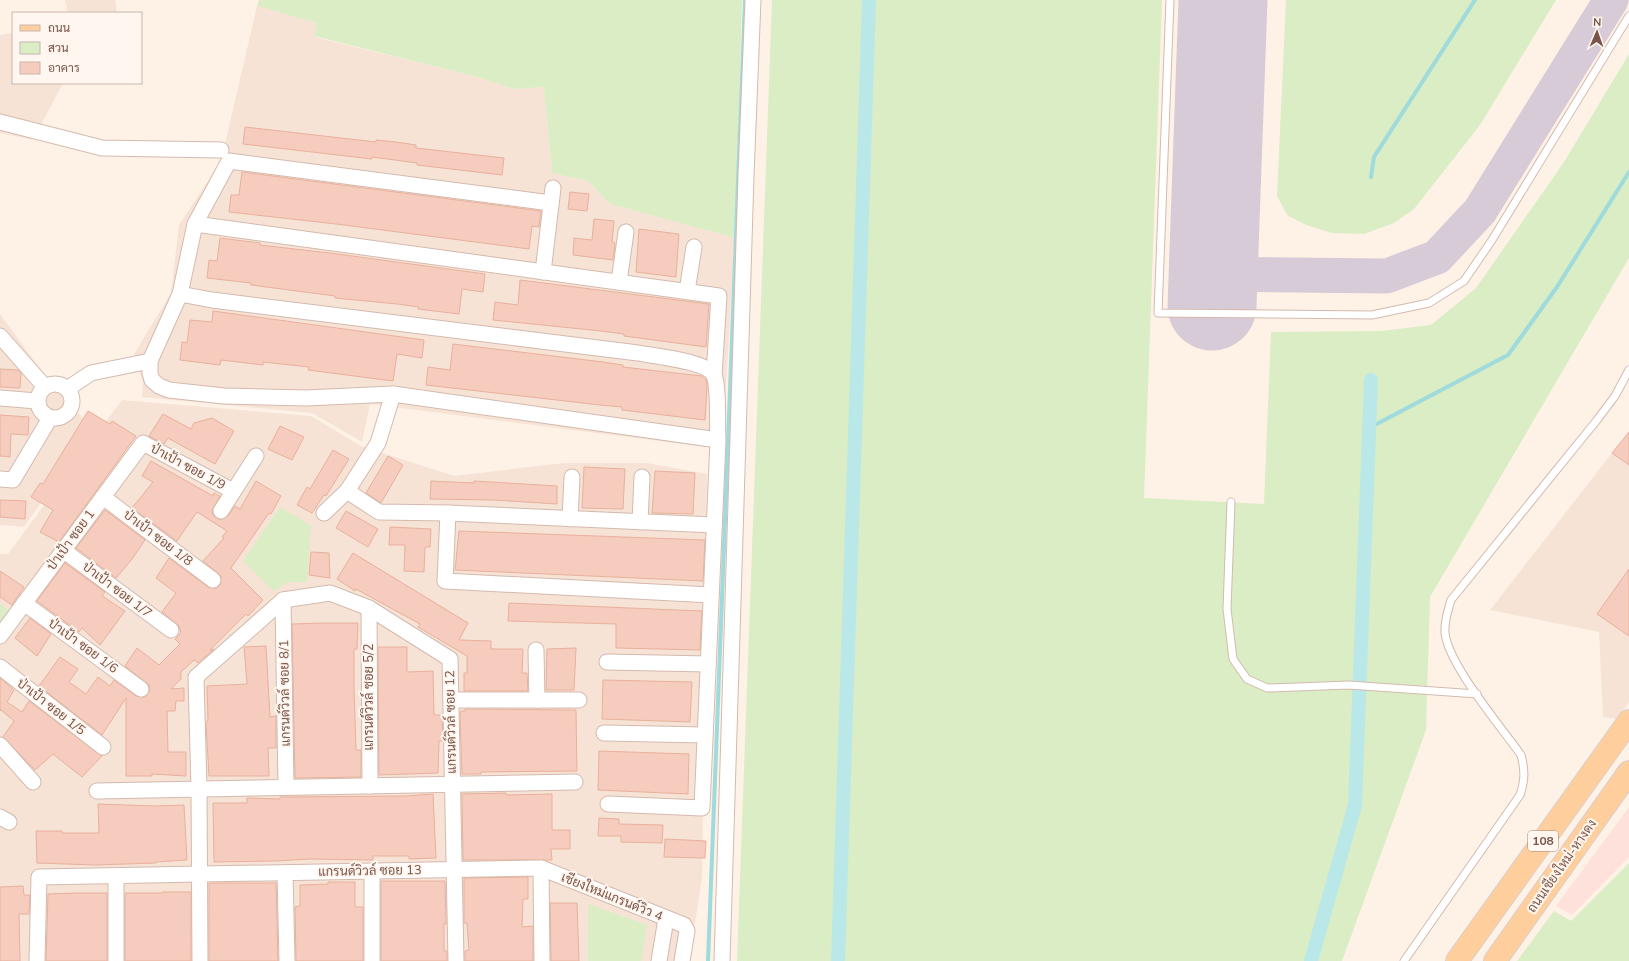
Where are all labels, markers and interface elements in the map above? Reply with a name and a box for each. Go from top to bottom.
legend [12,12,142,84]
north arrow [1577,12,1617,52]
text: N [1593,15,1602,30]
text: ถนน [48,20,71,36]
text: สวน [48,40,69,56]
text: อาคาร [48,60,80,76]
street label: ป่าเป้า ซอย 1/9 [147,439,229,494]
street label: ป่าเป้า ซอย 1 [42,505,99,574]
street label: ป่าเป้า ซอย 1/8 [120,505,197,570]
street label: ป่าเป้า ซอย 1/7 [79,557,156,622]
street label: ป่าเป้า ซอย 1/6 [44,614,122,678]
street label: แกรนด์วิวล์ ซอย 8/1 [274,639,295,747]
street label: แกรนด์วิวล์ ซอย 5/2 [359,643,378,751]
street label: แกรนด์วิวล์ ซอย 12 [440,670,461,774]
street label: ป่าเป้า ซอย 1/5 [13,674,90,740]
street label: ถนนเชียงใหม่-หางดง [1522,815,1601,916]
road number: 108 [1528,831,1558,851]
street label: แกรนด์วิวล์ ซอย 13 [318,860,422,881]
street label: เชียงใหม่แกรนด์วิว 4 [558,867,666,926]

